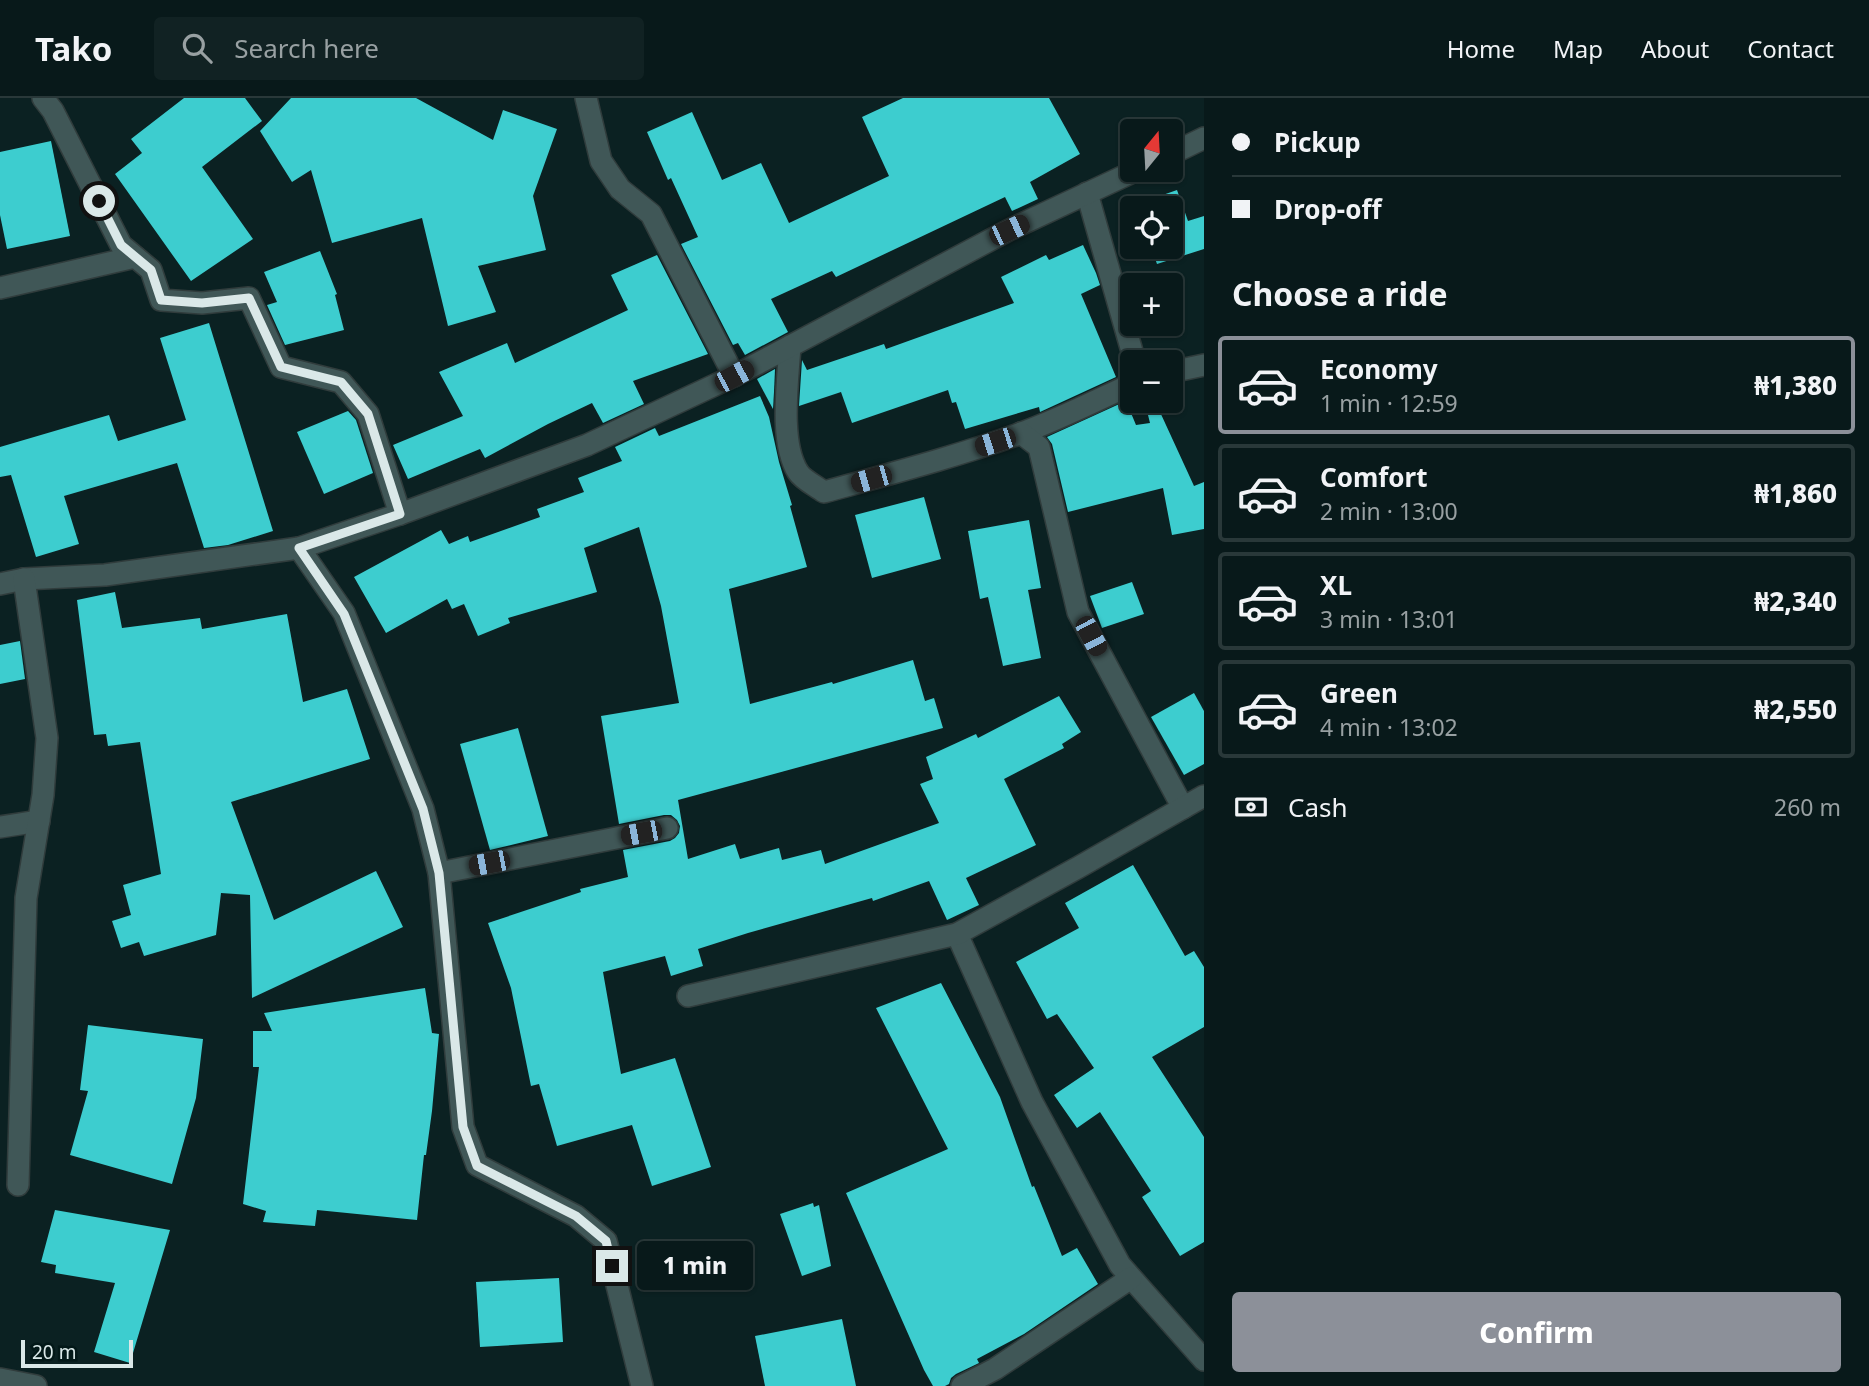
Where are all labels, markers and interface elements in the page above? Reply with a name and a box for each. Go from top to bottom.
search box [154,17,644,80]
text: Tako [35,26,112,71]
icon: search [178,29,216,67]
text: Search here [234,30,379,66]
text: Home [1447,32,1515,65]
text: Map [1553,32,1603,65]
text: About [1641,32,1709,65]
text: Contact [1747,32,1834,65]
north arrow [1120,119,1183,182]
map controls [1120,119,1183,413]
text: Pickup [1274,124,1361,160]
route start [83,185,115,217]
text: Drop-off [1274,191,1381,227]
button: locate [1120,196,1183,259]
car [986,212,1033,248]
text: Choose a ride [1232,272,1448,315]
button: + [1120,273,1183,336]
button: − [1120,350,1183,413]
text: Economy [1320,351,1438,387]
icon: car [1236,354,1299,417]
car [711,357,758,395]
text: ₦1,380 [1754,367,1837,403]
text: 1 min · 12:59 [1320,387,1458,419]
car [972,426,1019,458]
text: Comfort [1320,459,1428,495]
icon: car [1236,462,1299,525]
car [848,463,895,495]
text: ₦1,860 [1754,475,1837,511]
text: 2 min · 13:00 [1320,495,1458,527]
text: XL [1320,567,1352,603]
icon: car [1236,570,1299,633]
text: ₦2,340 [1754,583,1837,619]
text: 3 min · 13:01 [1320,603,1458,635]
car [1072,613,1111,659]
text: Green [1320,675,1398,711]
icon: car [1236,678,1299,741]
text: ₦2,550 [1754,691,1837,727]
text: 4 min · 13:02 [1320,711,1458,743]
icon: cash [1232,788,1270,826]
text: Cash [1288,789,1348,825]
text: 260 m [1774,791,1841,823]
car [619,819,664,847]
car [467,849,512,877]
callout: 1 min [636,1242,752,1290]
text: 1 min [663,1249,727,1281]
route end [596,1250,628,1282]
button: Confirm [1232,1292,1841,1372]
scale bar [21,1337,133,1369]
text: 20 m [32,1339,76,1365]

